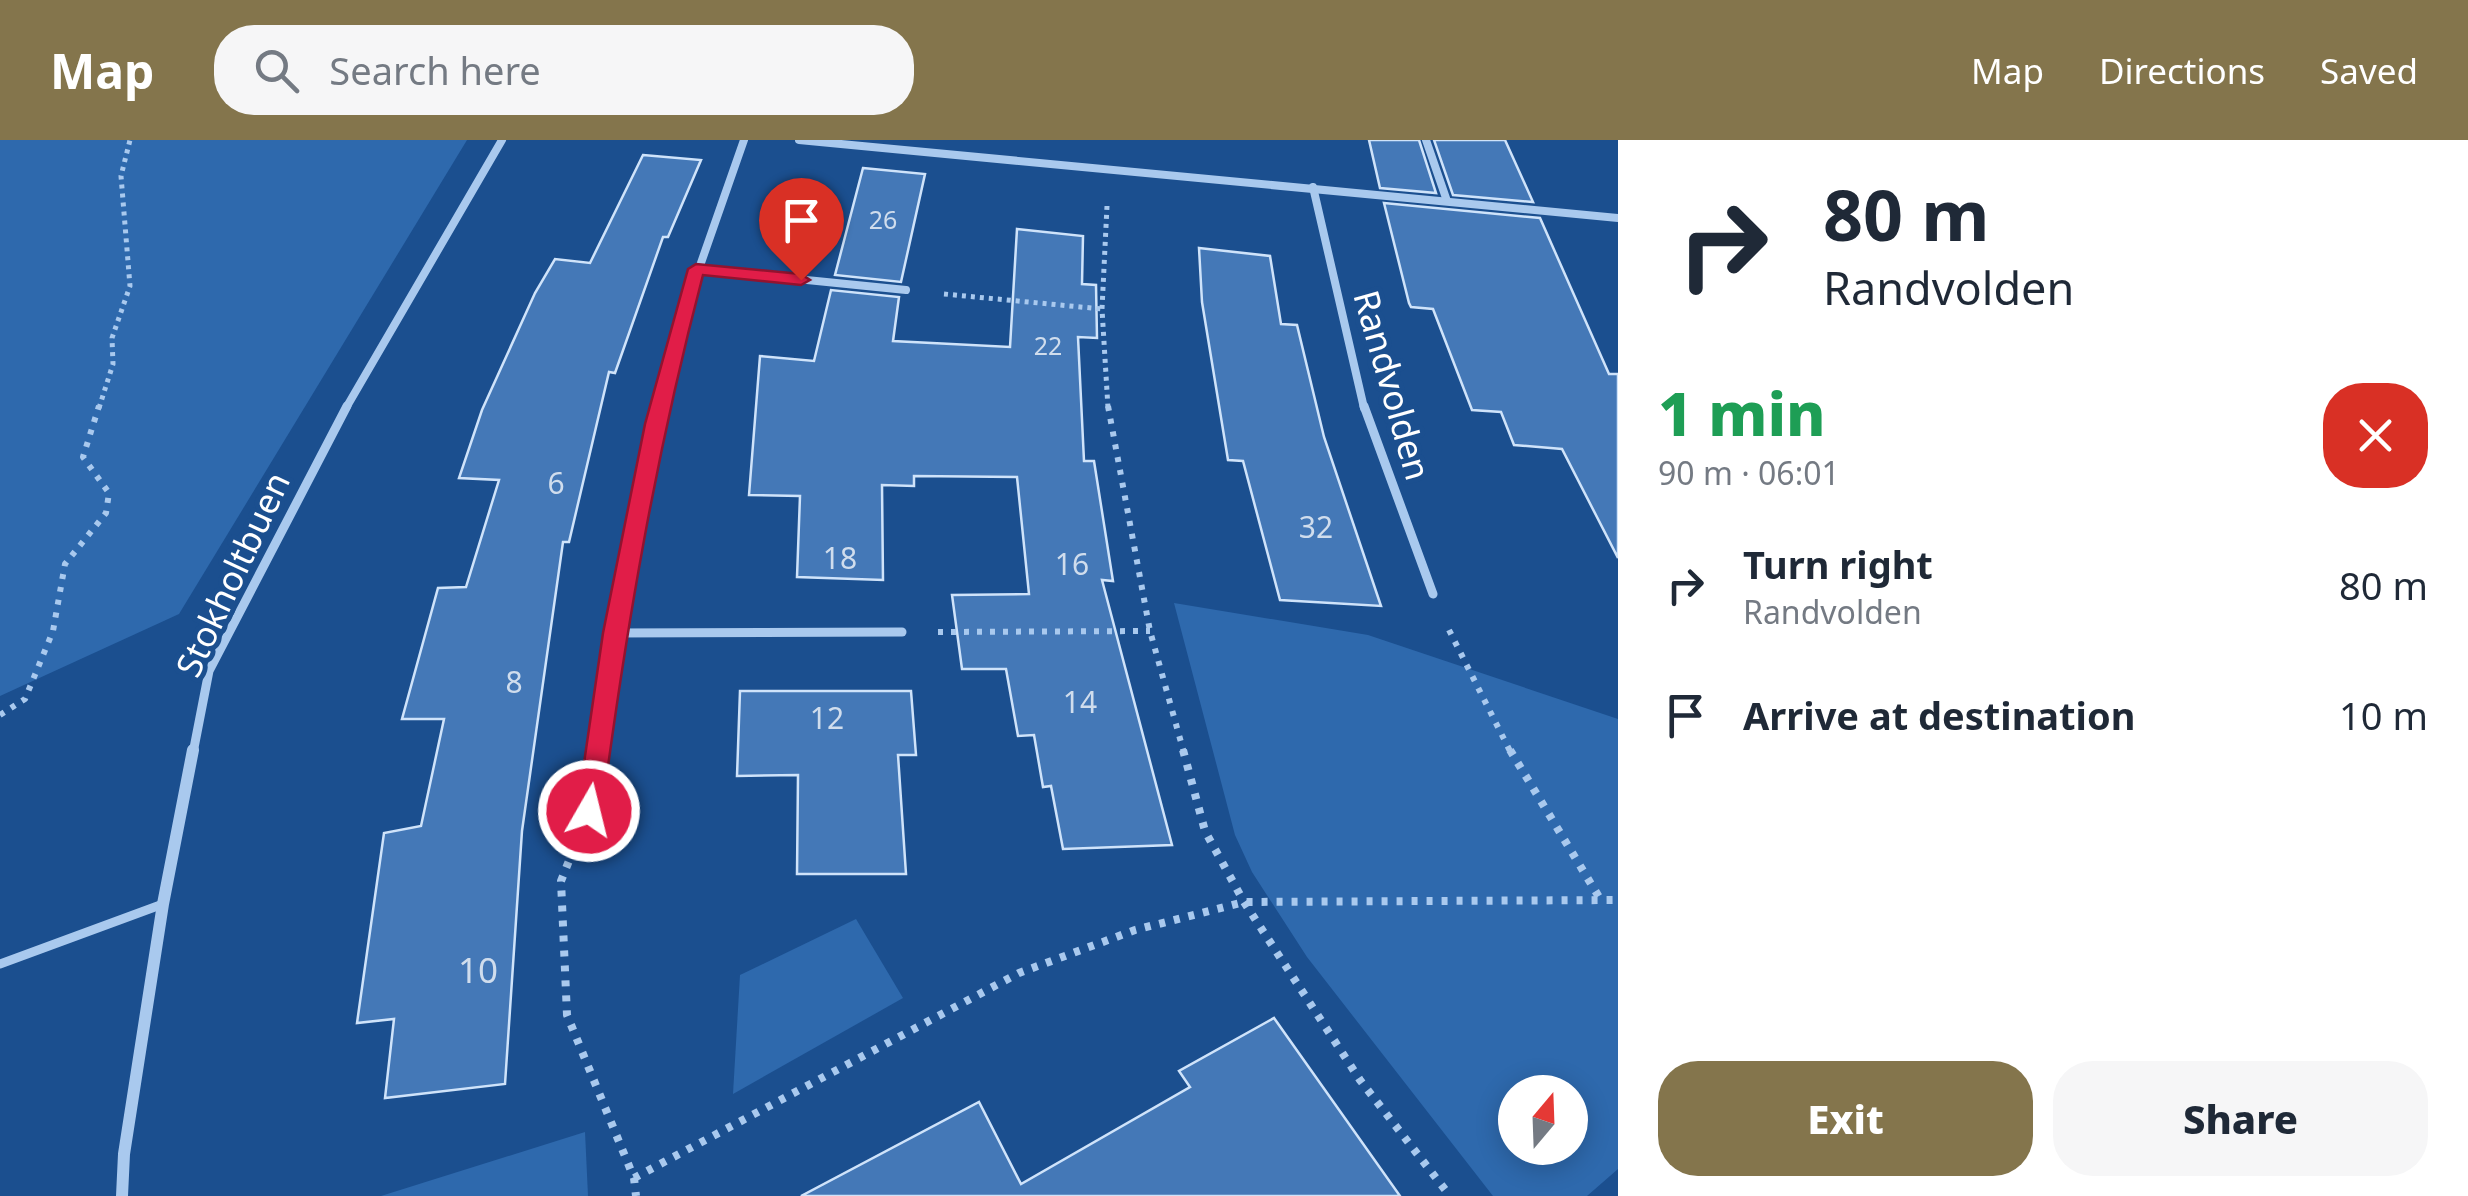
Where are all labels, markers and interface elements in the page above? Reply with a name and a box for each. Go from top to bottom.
search box [214,25,914,115]
text: Map [50,38,154,103]
icon: search [249,43,304,98]
text: Search here [329,44,541,96]
text: Map [1971,47,2044,94]
text: Directions [2099,47,2265,94]
text: Saved [2320,47,2418,94]
text: 80 m [1823,166,1990,262]
pin [759,178,844,281]
icon: right [1658,180,1788,310]
icon: arrive [774,193,829,248]
house number: 26 [869,202,897,236]
text: Randvolden [1823,257,2074,318]
street label: Randvolden [1343,285,1443,485]
house number: 22 [1034,328,1062,362]
text: 1 min [1658,372,1826,454]
button: close [2323,383,2428,488]
text: 90 m · 06:01 [1658,451,1840,494]
house number: 6 [547,462,565,503]
street label: Stokholtbuen [164,464,300,684]
house number: 32 [1299,506,1333,547]
house number: 18 [823,537,857,578]
text: Turn right [1743,538,1933,590]
house number: 16 [1055,543,1089,584]
icon: right [1658,558,1713,613]
text: 80 m [2339,559,2428,611]
text: Randvolden [1743,590,1922,633]
house number: 8 [505,661,523,702]
house number: 14 [1063,681,1097,722]
icon: arrive [1658,688,1713,743]
text: Arrive at destination [1743,689,2135,741]
text: 10 m [2339,689,2428,741]
house number: 12 [810,697,844,738]
position arrow [537,759,641,863]
house number: 10 [458,946,498,993]
button: Exit [1658,1061,2033,1176]
button: Share [2053,1061,2428,1176]
north arrow [1498,1075,1588,1165]
map controls [1498,1075,1588,1165]

